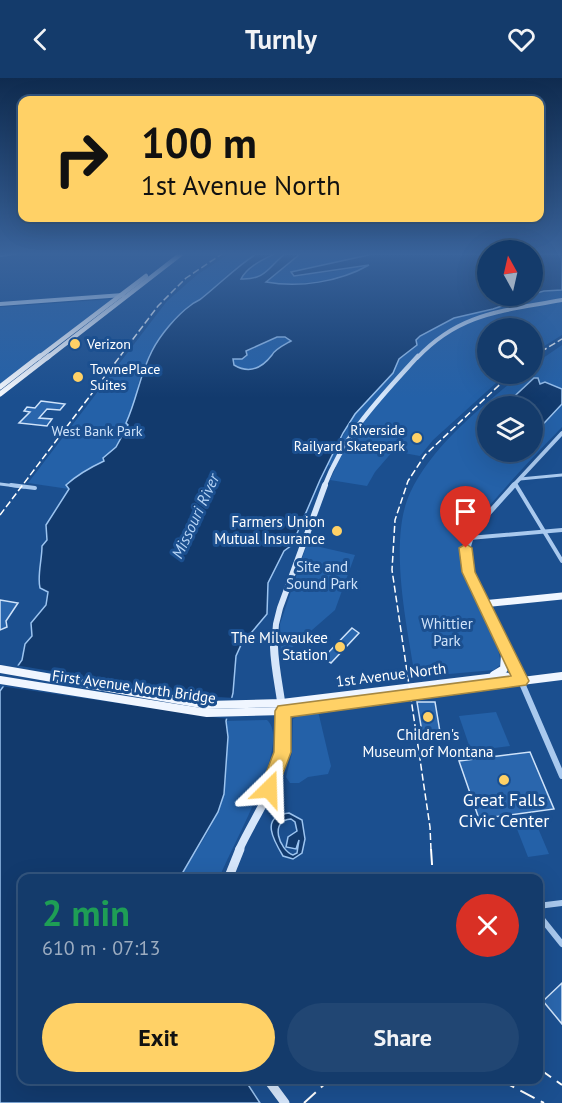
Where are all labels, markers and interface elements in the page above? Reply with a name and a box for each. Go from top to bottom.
text: Turnly [245,22,317,56]
icon: back [24,23,57,56]
icon: heart [505,23,538,56]
text: 100 m [141,115,257,170]
icon: right [42,120,120,198]
text: 1st Avenue North [141,168,341,202]
north arrow [477,240,543,306]
map controls [477,240,543,462]
button: search [477,318,543,384]
place label: Verizon [86,335,131,353]
marker: Verizon [68,337,82,351]
place label: TownePlace Suites [90,360,160,394]
marker: TownePlace Suites [71,370,85,384]
button: layers [477,396,543,462]
place label: Riverside Railyard Skatepark [294,421,405,455]
park label: West Bank Park [51,422,143,440]
marker: Riverside Railyard Skatepark [410,431,424,445]
water label: Missouri River [167,469,224,562]
pin [440,486,491,548]
icon: arrive [449,495,482,528]
place label: Farmers Union Mutual Insurance [214,512,325,548]
marker: Farmers Union Mutual Insurance [330,524,344,538]
park label: Site and Sound Park [286,557,359,593]
park label: Whittier Park [421,614,473,650]
place label: The Milwaukee Station [231,628,328,664]
marker: The Milwaukee Station [333,640,347,654]
street label: 1st Avenue North [335,658,447,691]
street label: First Avenue North Bridge [51,666,217,707]
marker: Children's Museum of Montana [421,710,435,724]
place label: Children's Museum of Montana [362,725,494,761]
position arrow [237,757,301,821]
marker: Great Falls Civic Center [497,773,511,787]
place label: Great Falls Civic Center [459,788,549,832]
text: 2 min [42,889,130,936]
button: close [456,894,519,957]
text: 610 m · 07:13 [42,935,160,961]
button: Exit [42,1003,275,1072]
button: Share [287,1003,519,1072]

